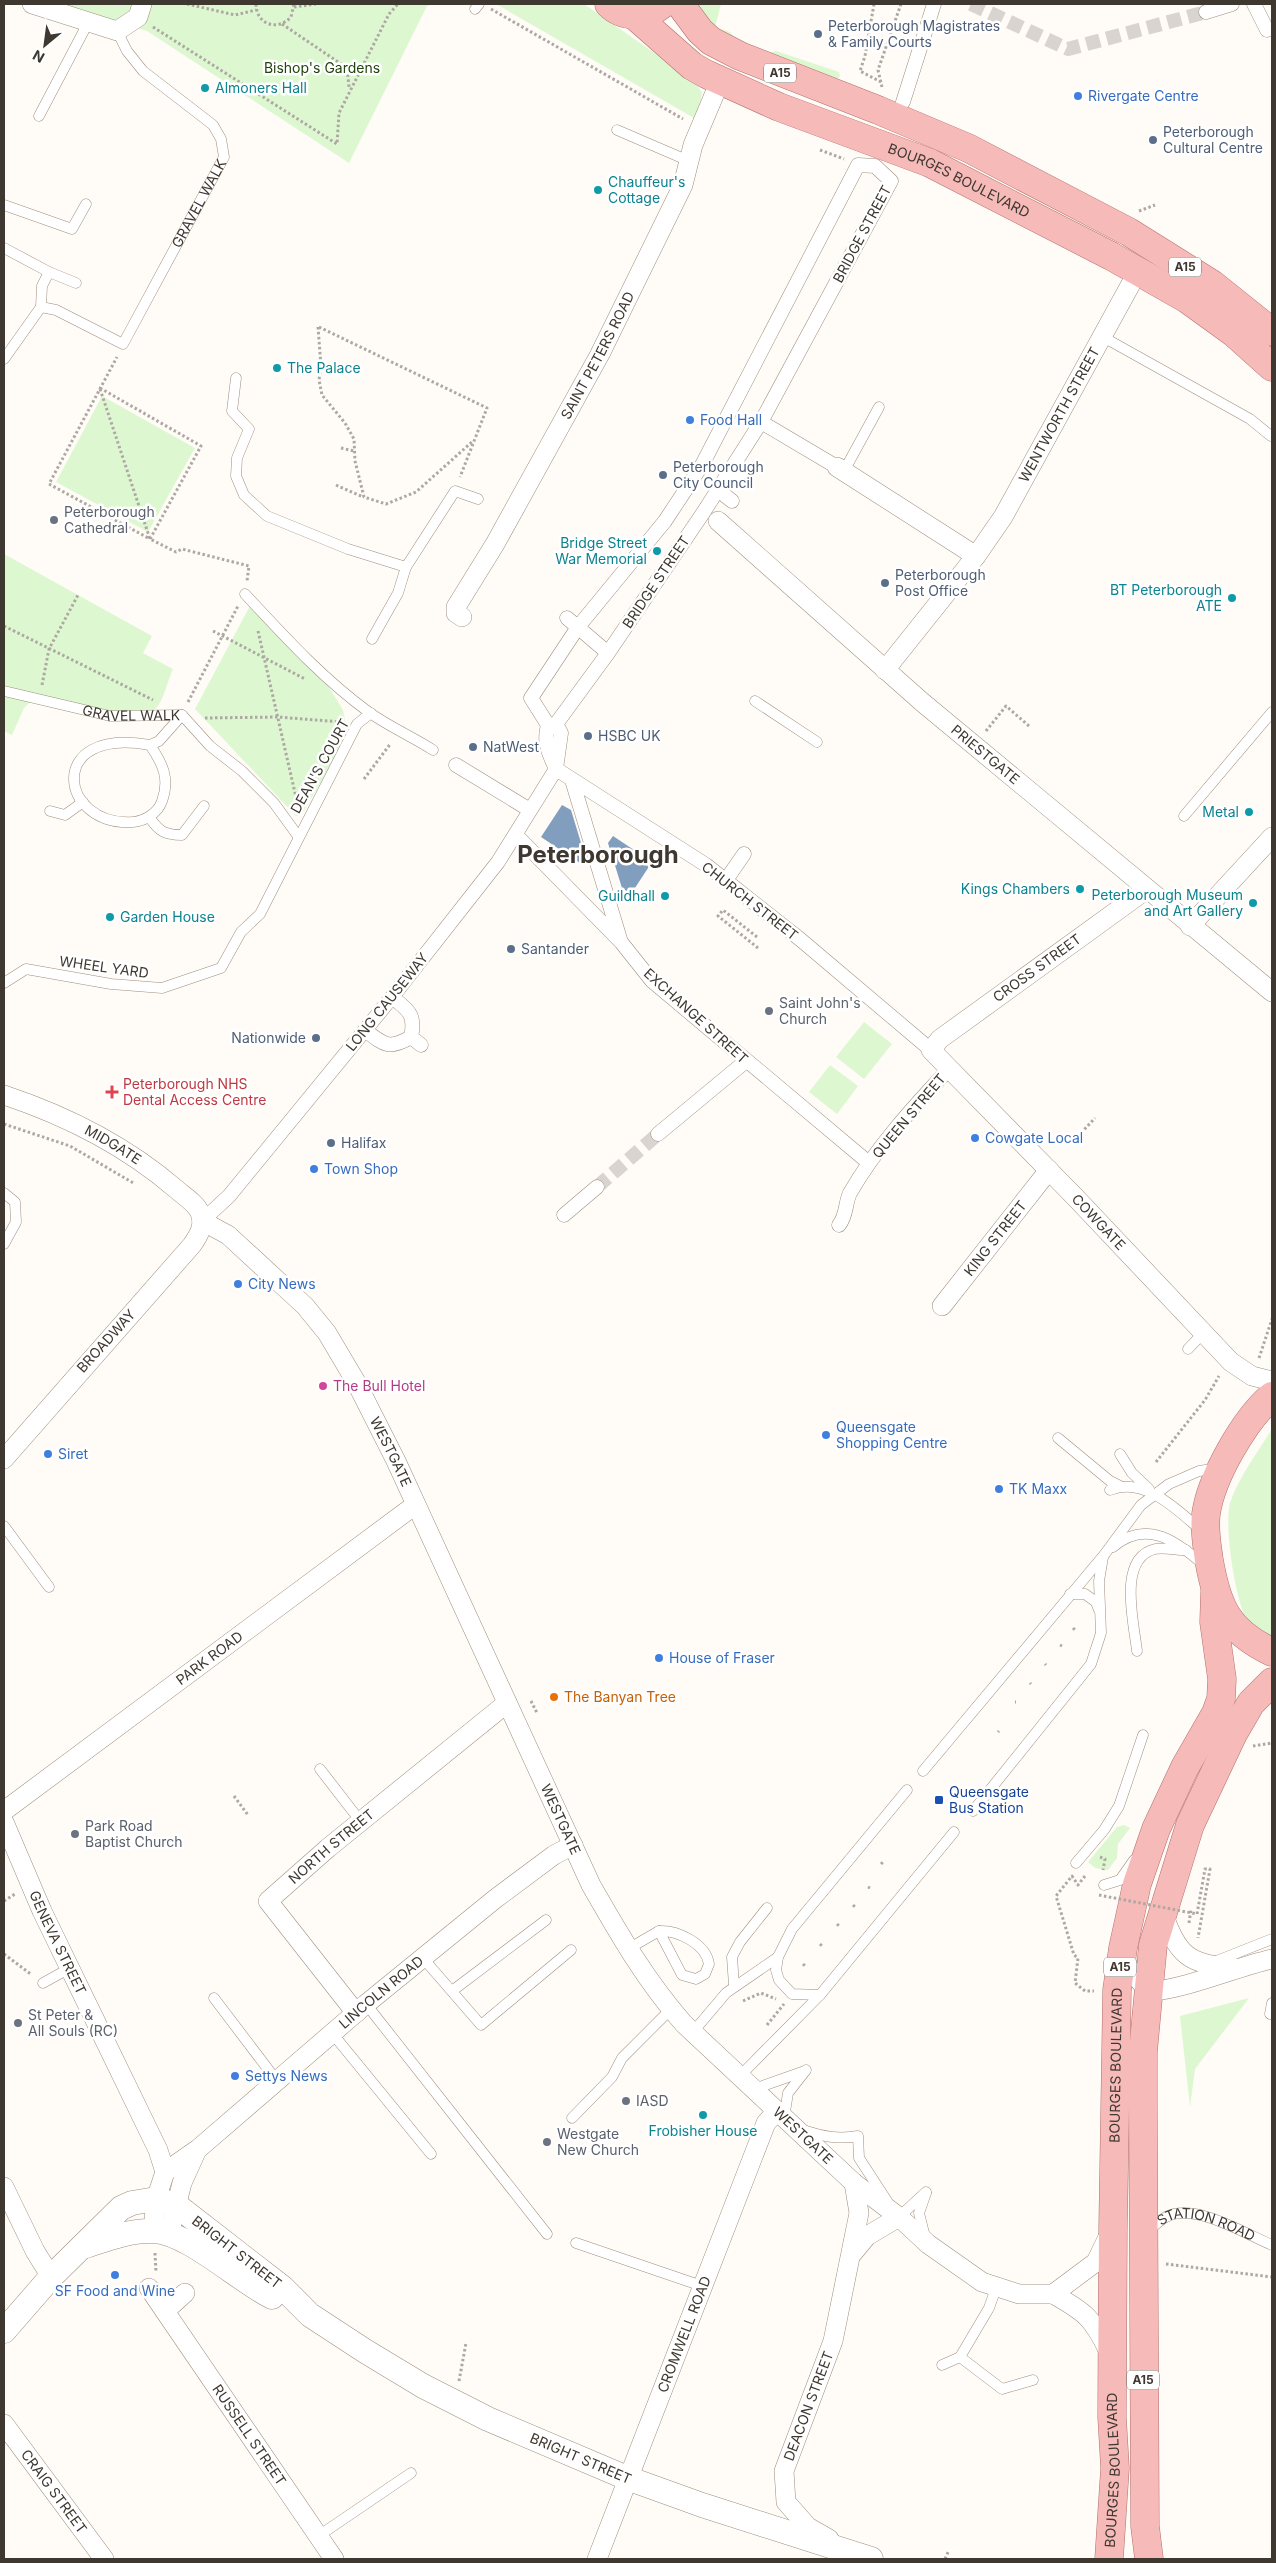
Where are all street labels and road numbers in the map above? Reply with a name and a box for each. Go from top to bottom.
road number: A15 [764,64,796,82]
street label: BOURGES BOULEVARD [886,139,1033,221]
street label: GRAVEL WALK [168,155,230,250]
street label: BRIDGE STREET [829,182,894,285]
road number: A15 [1169,258,1201,276]
street label: SAINT PETERS ROAD [557,289,637,422]
street label: WENTWORTH STREET [1015,344,1103,485]
street label: BRIDGE STREET [618,532,693,631]
street label: GRAVEL WALK [81,701,181,724]
street label: DEAN'S COURT [287,716,353,816]
street label: PRIESTGATE [948,721,1023,787]
street label: CHURCH STREET [699,858,802,943]
street label: CROSS STREET [989,930,1084,1005]
street label: LONG CAUSEWAY [342,949,432,1054]
street label: WHEEL YARD [58,952,150,981]
street label: EXCHANGE STREET [641,964,752,1067]
street label: QUEEN STREET [868,1070,949,1161]
street label: MIDGATE [82,1121,145,1167]
street label: COWGATE [1068,1190,1130,1253]
street label: KING STREET [960,1197,1030,1279]
street label: BROADWAY [73,1305,139,1376]
street label: WESTGATE [367,1414,416,1489]
street label: PARK ROAD [172,1627,246,1688]
street label: WESTGATE [538,1781,585,1857]
street label: NORTH STREET [285,1805,377,1887]
street label: GENEVA STREET [26,1888,90,1997]
street label: LINCOLN ROAD [335,1952,427,2032]
road number: A15 [1104,1958,1136,1976]
street label: BOURGES BOULEVARD [1105,1988,1125,2143]
street label: WESTGATE [770,2103,837,2167]
street label: STATION ROAD [1153,2204,1258,2244]
street label: BRIGHT STREET [189,2212,285,2292]
street label: CROMWELL ROAD [653,2273,714,2395]
street label: DEACON STREET [780,2349,836,2463]
road number: A15 [1127,2370,1159,2390]
street label: RUSSELL STREET [209,2381,290,2488]
street label: BOURGES BOULEVARD [1101,2393,1123,2548]
street label: BRIGHT STREET [528,2429,634,2487]
street label: CRAIG STREET [18,2446,91,2536]

